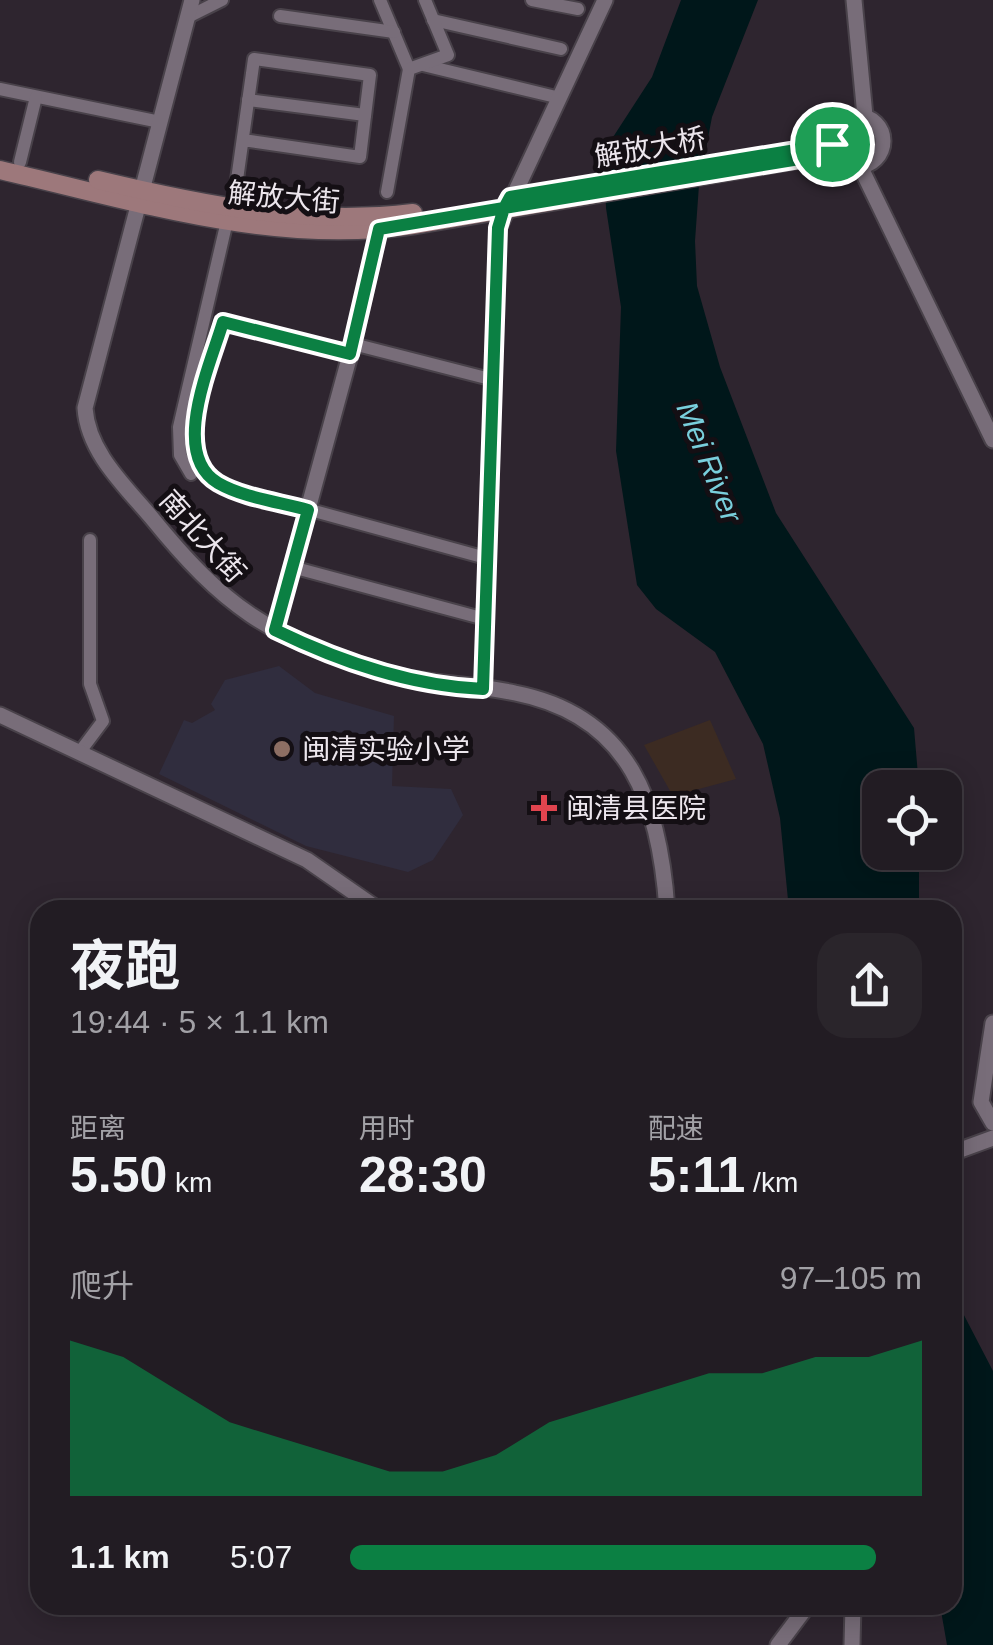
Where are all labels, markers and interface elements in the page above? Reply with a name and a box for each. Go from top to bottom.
pin [790,102,875,187]
icon: arrive [805,117,860,172]
street label: 解放大桥 [592,123,708,172]
street label: 解放大街 [227,177,341,218]
water label: Mei River [670,397,749,528]
street label: 南北大街 [154,484,252,588]
place label: 闽清实验小学 [302,734,470,765]
marker: 闽清实验小学 [271,738,293,760]
map controls [862,770,962,870]
button: locate [862,770,962,870]
place label: 闽清县医院 [566,793,706,824]
marker: 闽清县医院 [531,795,557,821]
button: share [817,933,922,1038]
text: 夜跑 [70,935,180,997]
text: 19:44 · 5 × 1.1 km [70,1004,329,1040]
text: 距离 [70,1113,126,1144]
text: 用时 [359,1113,415,1144]
text: 配速 [648,1113,704,1144]
text: 5.50 [70,1147,167,1203]
text: 28:30 [359,1147,487,1203]
text: 5:11 [648,1147,745,1203]
text: km [167,1167,212,1198]
text: /km [745,1167,798,1198]
text: 97–105 m [780,1260,922,1296]
text: 爬升 [70,1268,134,1304]
text: 1.1 km [70,1539,170,1575]
text: 5:07 [230,1539,292,1575]

